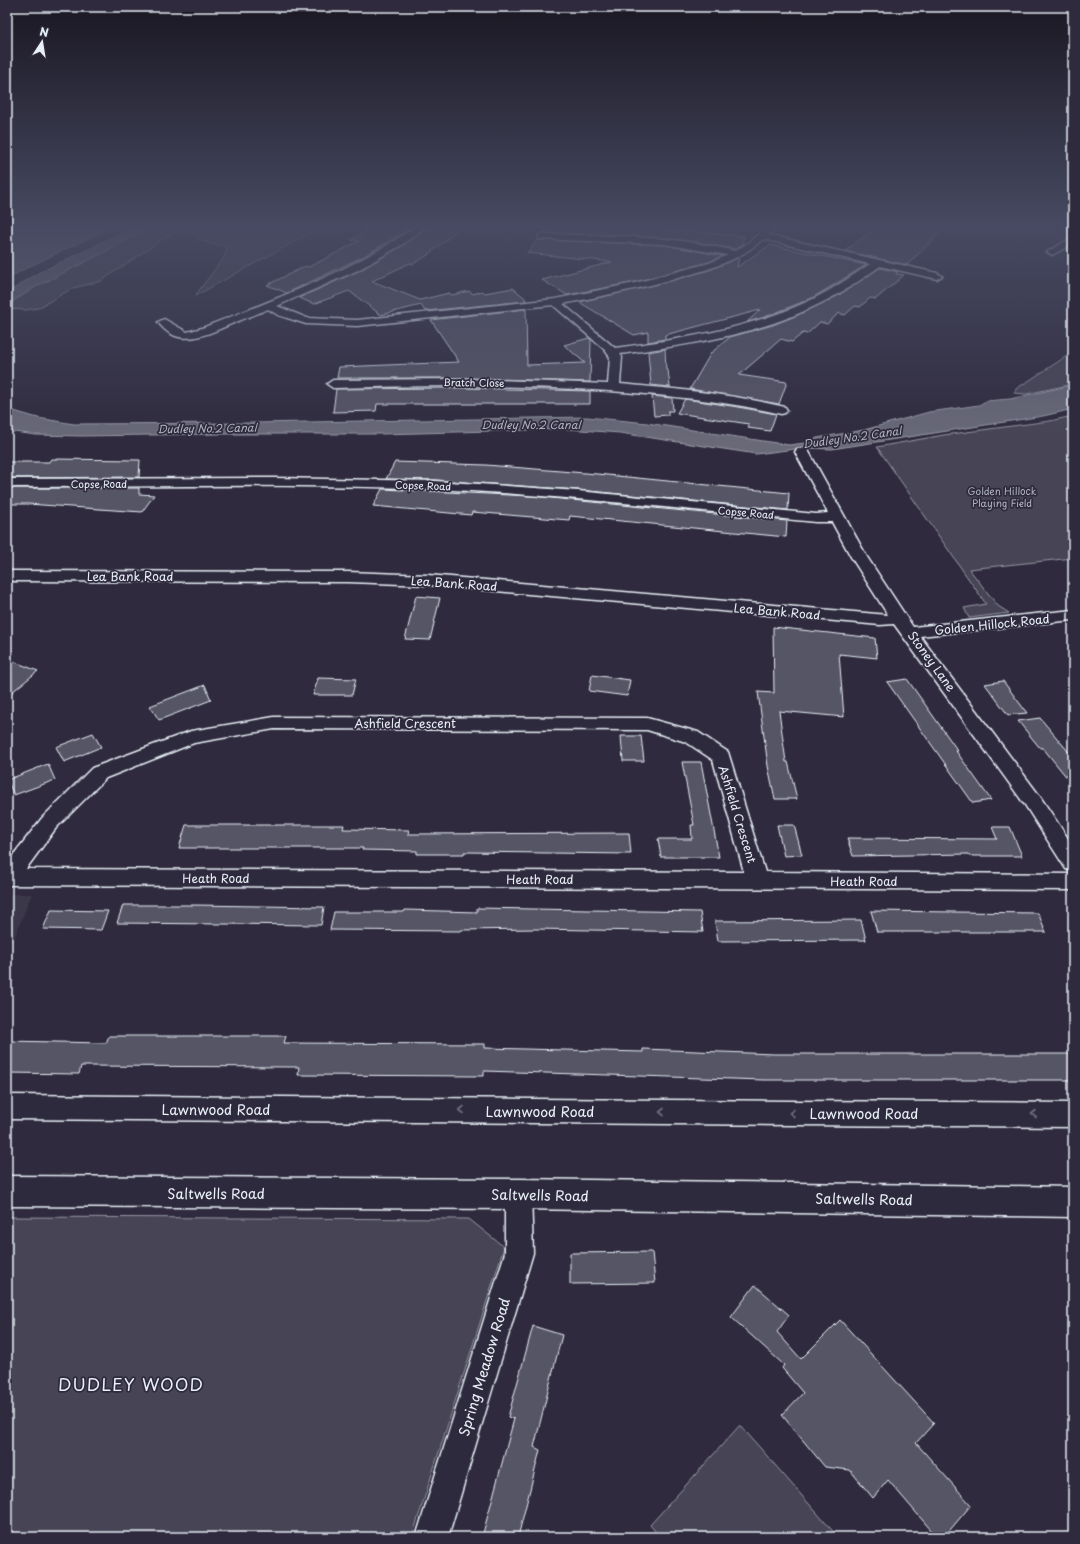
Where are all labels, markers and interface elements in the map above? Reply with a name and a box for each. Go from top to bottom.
north arrow [22,22,62,62]
text: N [38,23,50,41]
street label: Bratch Close [443,374,505,390]
water label: Dudley No.2 Canal [481,416,583,433]
water label: Dudley No.2 Canal [157,419,259,437]
water label: Dudley No.2 Canal [802,421,904,452]
street label: Copse Road [71,476,127,491]
street label: Copse Road [395,477,452,493]
park label: Golden Hillock Playing Field [968,483,1037,510]
street label: Copse Road [717,502,775,522]
street label: Lea Bank Road [87,567,173,585]
street label: Lea Bank Road [410,571,498,595]
street label: Lea Bank Road [733,598,821,624]
street label: Golden Hillock Road [934,609,1050,639]
street label: Stoney Lane [904,627,960,695]
street label: Ashfield Crescent [354,714,456,732]
street label: Ashfield Crescent [715,763,761,865]
street label: Heath Road [182,869,250,887]
street label: Heath Road [506,870,574,888]
street label: Heath Road [830,872,898,890]
street label: Lawnwood Road [162,1099,270,1120]
street label: Lawnwood Road [486,1101,594,1122]
street label: Lawnwood Road [810,1103,918,1124]
one-way arrow [459,1106,465,1114]
one-way arrow [659,1108,665,1116]
one-way arrow [789,1109,795,1117]
one-way arrow [1031,1110,1037,1118]
street label: Saltwells Road [167,1183,265,1204]
street label: Saltwells Road [491,1184,589,1206]
street label: Saltwells Road [815,1188,913,1210]
street label: Spring Meadow Road [453,1295,515,1439]
district label: DUDLEY WOOD [58,1371,204,1397]

